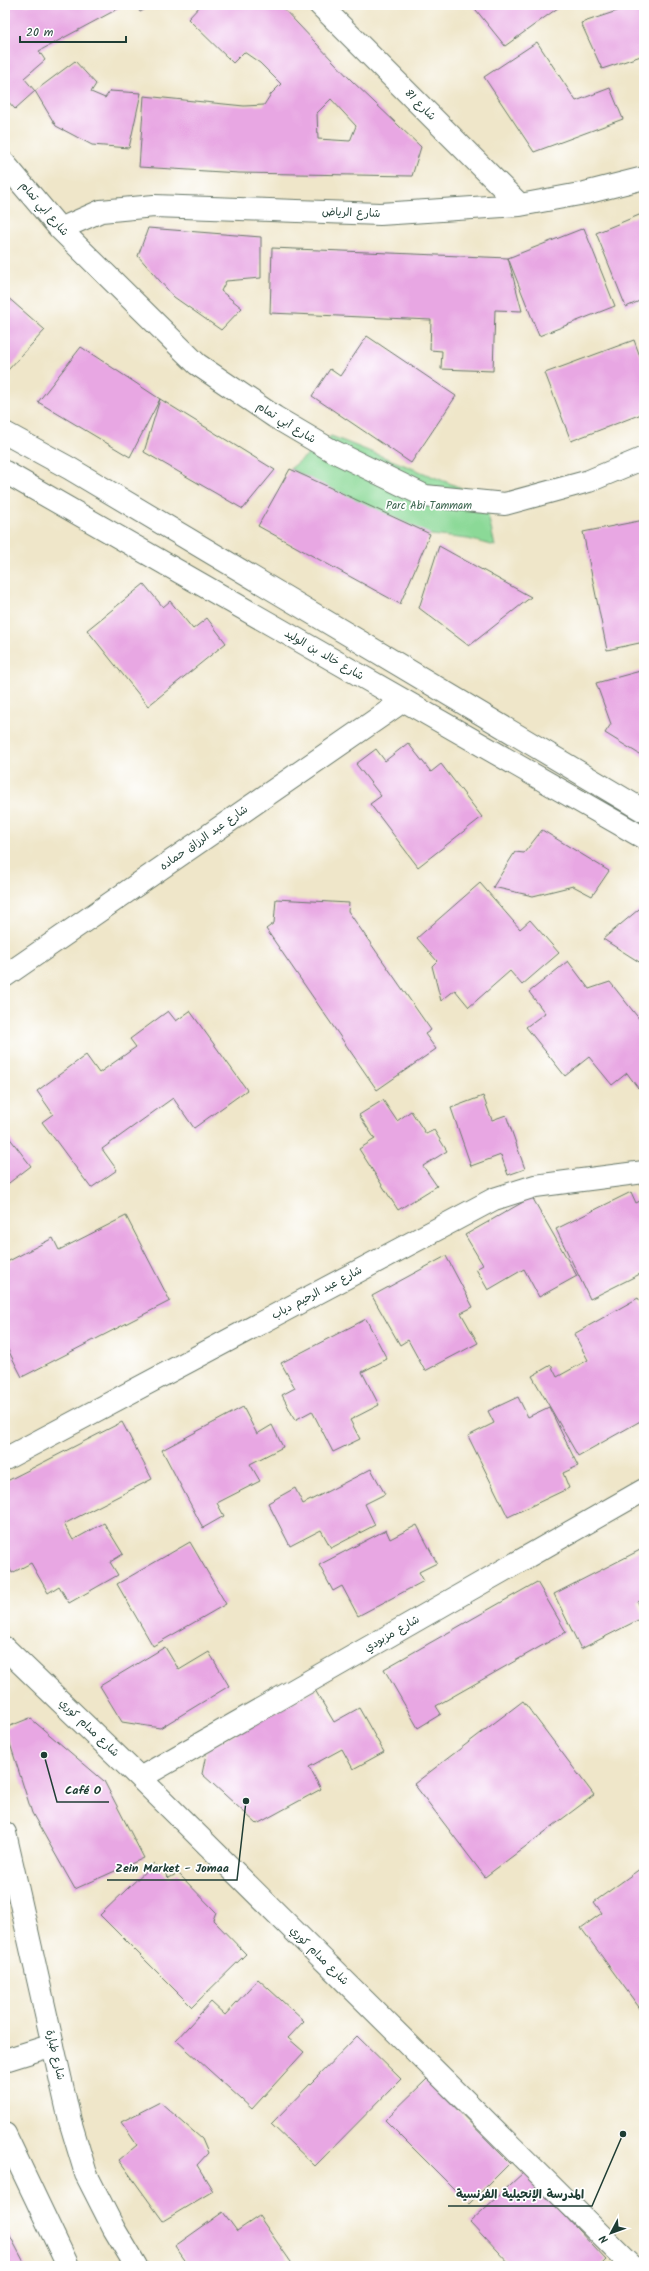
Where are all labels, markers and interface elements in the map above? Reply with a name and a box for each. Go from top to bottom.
scale bar [20,18,126,44]
text: 20 m [26,23,54,42]
street label: شارع 81 [400,85,440,125]
street label: شارع أبي تمام [14,178,73,241]
street label: شارع الرياض [321,203,381,223]
street label: شارع أبي تمام [252,398,319,449]
park label: Parc Abi Tammam [386,497,472,515]
street label: شارع خالد بن الوليد [281,625,367,685]
street label: شارع عبد الرزاق حماده [156,801,252,875]
street label: شارع عبد الرحيم دياب [268,1261,366,1325]
street label: شارع مزبودي [361,1611,423,1657]
street label: شارع مدام كوري [55,1695,123,1761]
callout: Café O [57,1778,109,1802]
text: Café O [65,1781,102,1800]
callout: Zein Market - Jomaa [107,1856,237,1880]
text: Zein Market - Jomaa [115,1859,229,1878]
street label: شارع مدام كوري [285,1922,353,1990]
street label: شارع طبارة [40,2028,70,2082]
callout: المدرسة الإنجيلية الفرنسية [448,2182,592,2206]
text: المدرسة الإنجيلية الفرنسية [456,2185,584,2204]
north arrow [591,2213,631,2253]
text: N [595,2230,613,2247]

